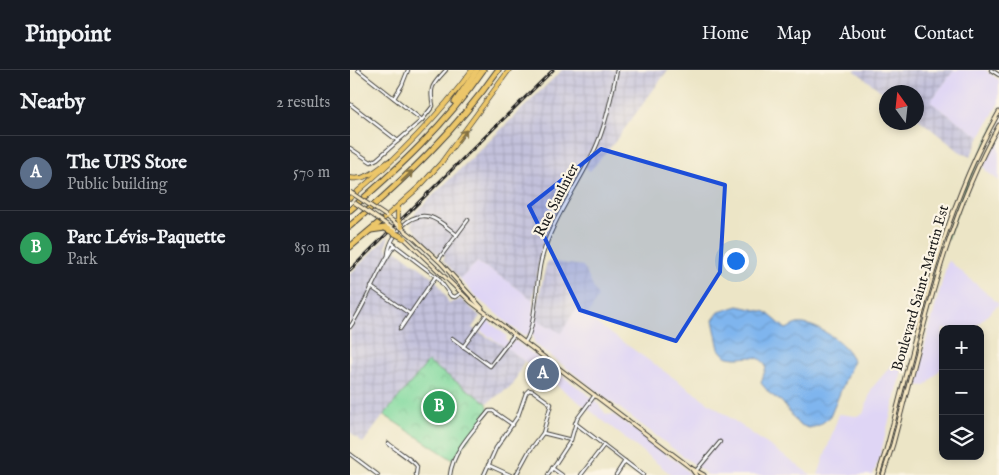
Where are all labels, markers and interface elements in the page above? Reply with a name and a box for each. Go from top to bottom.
text: Pinpoint [25,19,111,50]
text: Home [702,23,749,46]
text: Map [777,23,811,46]
text: About [839,23,886,46]
text: Contact [914,23,974,46]
north arrow [879,85,924,130]
text: Nearby [20,89,85,116]
text: 2 results [276,93,330,113]
one-way arrow [457,129,467,143]
text: The UPS Store [67,151,187,175]
street label: Rue Saulnier [530,160,583,240]
text: A [31,163,41,183]
text: 570 m [293,163,330,183]
one-way arrow [401,170,413,182]
text: Public building [67,175,167,195]
street label: Boulevard Saint-Martin Est [888,203,953,373]
text: Parc Lévis-Paquette [67,226,226,250]
text: B [31,238,41,258]
text: 850 m [294,238,330,258]
your location [723,248,749,274]
text: Park [67,250,97,270]
map controls [939,325,984,460]
button: + [939,325,984,370]
pin: A [527,355,559,393]
button: − [939,370,984,415]
pin: B [423,388,455,426]
button: layers [939,415,984,460]

